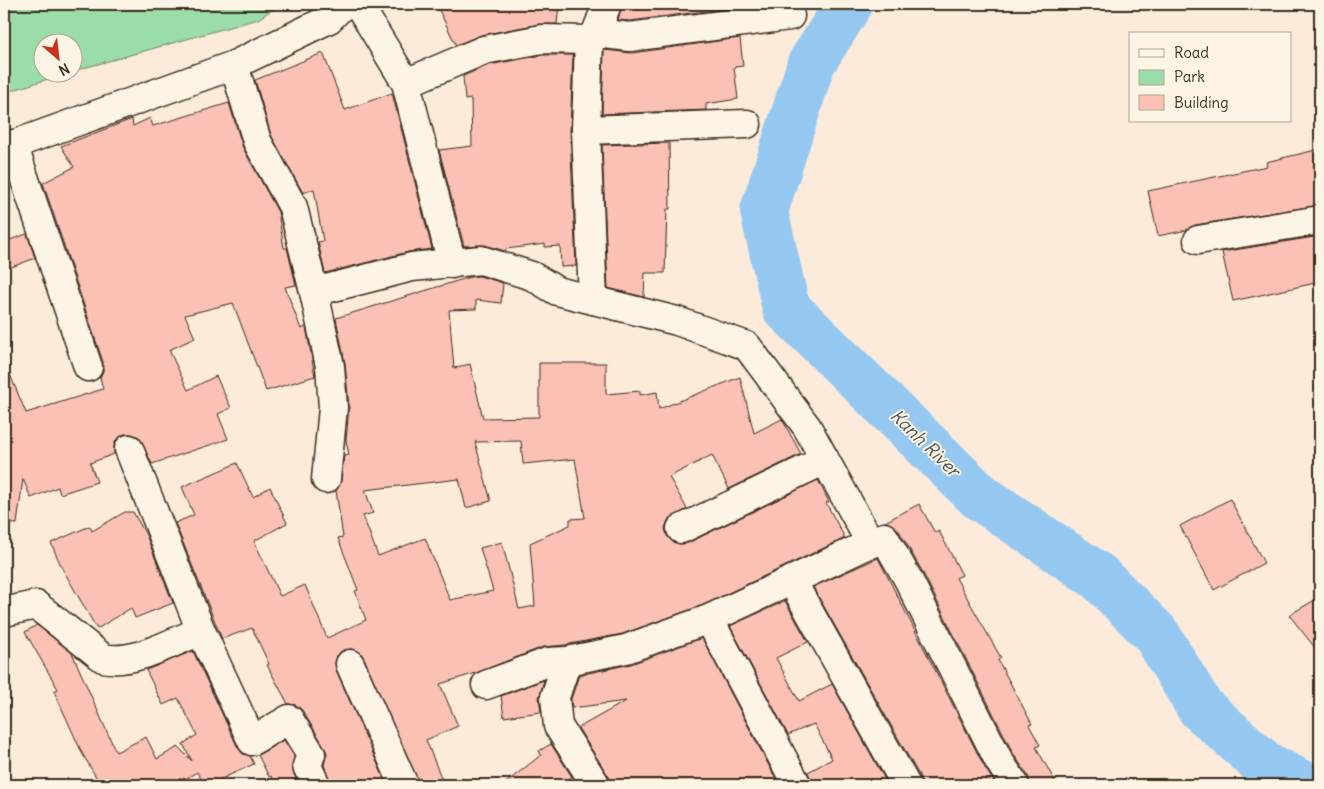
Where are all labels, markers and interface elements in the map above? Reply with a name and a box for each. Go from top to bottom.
north arrow [32,32,82,82]
legend [1129,32,1292,122]
text: Road [1174,43,1209,62]
text: N [56,59,73,80]
text: Park [1174,67,1205,86]
text: Building [1174,93,1229,112]
water label: Kanh River [886,404,967,483]

